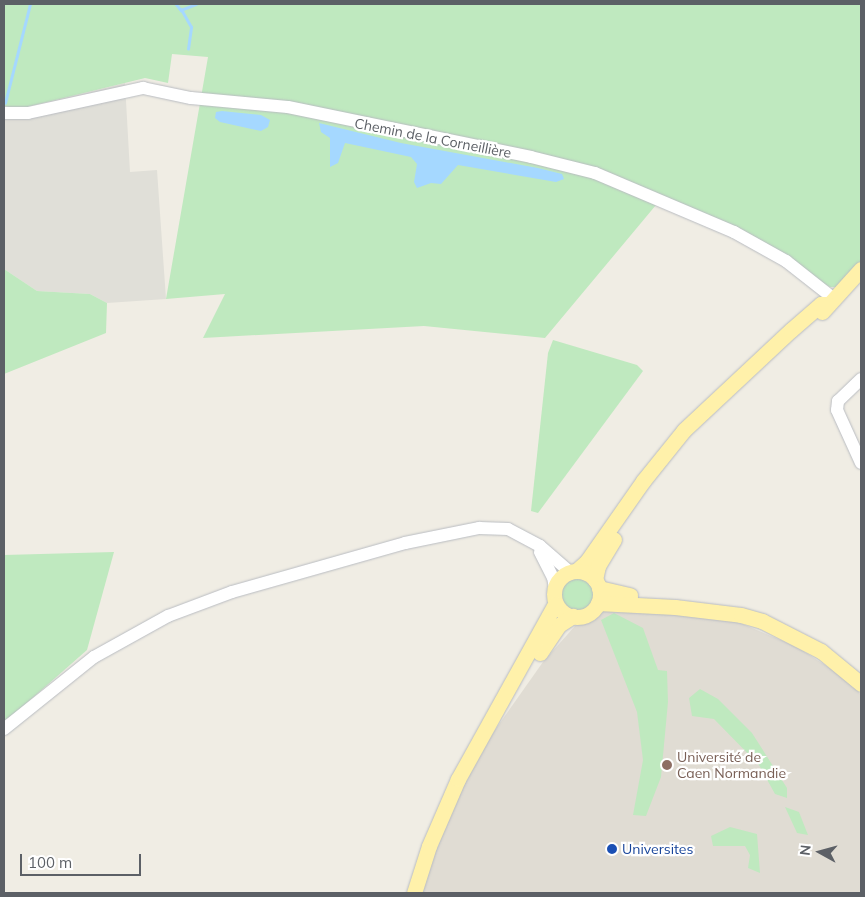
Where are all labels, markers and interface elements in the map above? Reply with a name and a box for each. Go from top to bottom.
street label: Chemin de la Corneillière [353,115,513,161]
place label: Université de Caen Normandie [677,749,786,782]
marker: Université de Caen Normandie [661,759,673,771]
north arrow [795,827,845,877]
place label: Universites [622,841,693,857]
marker: Universites [606,843,618,855]
scale bar [22,844,144,876]
text: N [796,844,815,857]
text: 100 m [28,853,72,872]

